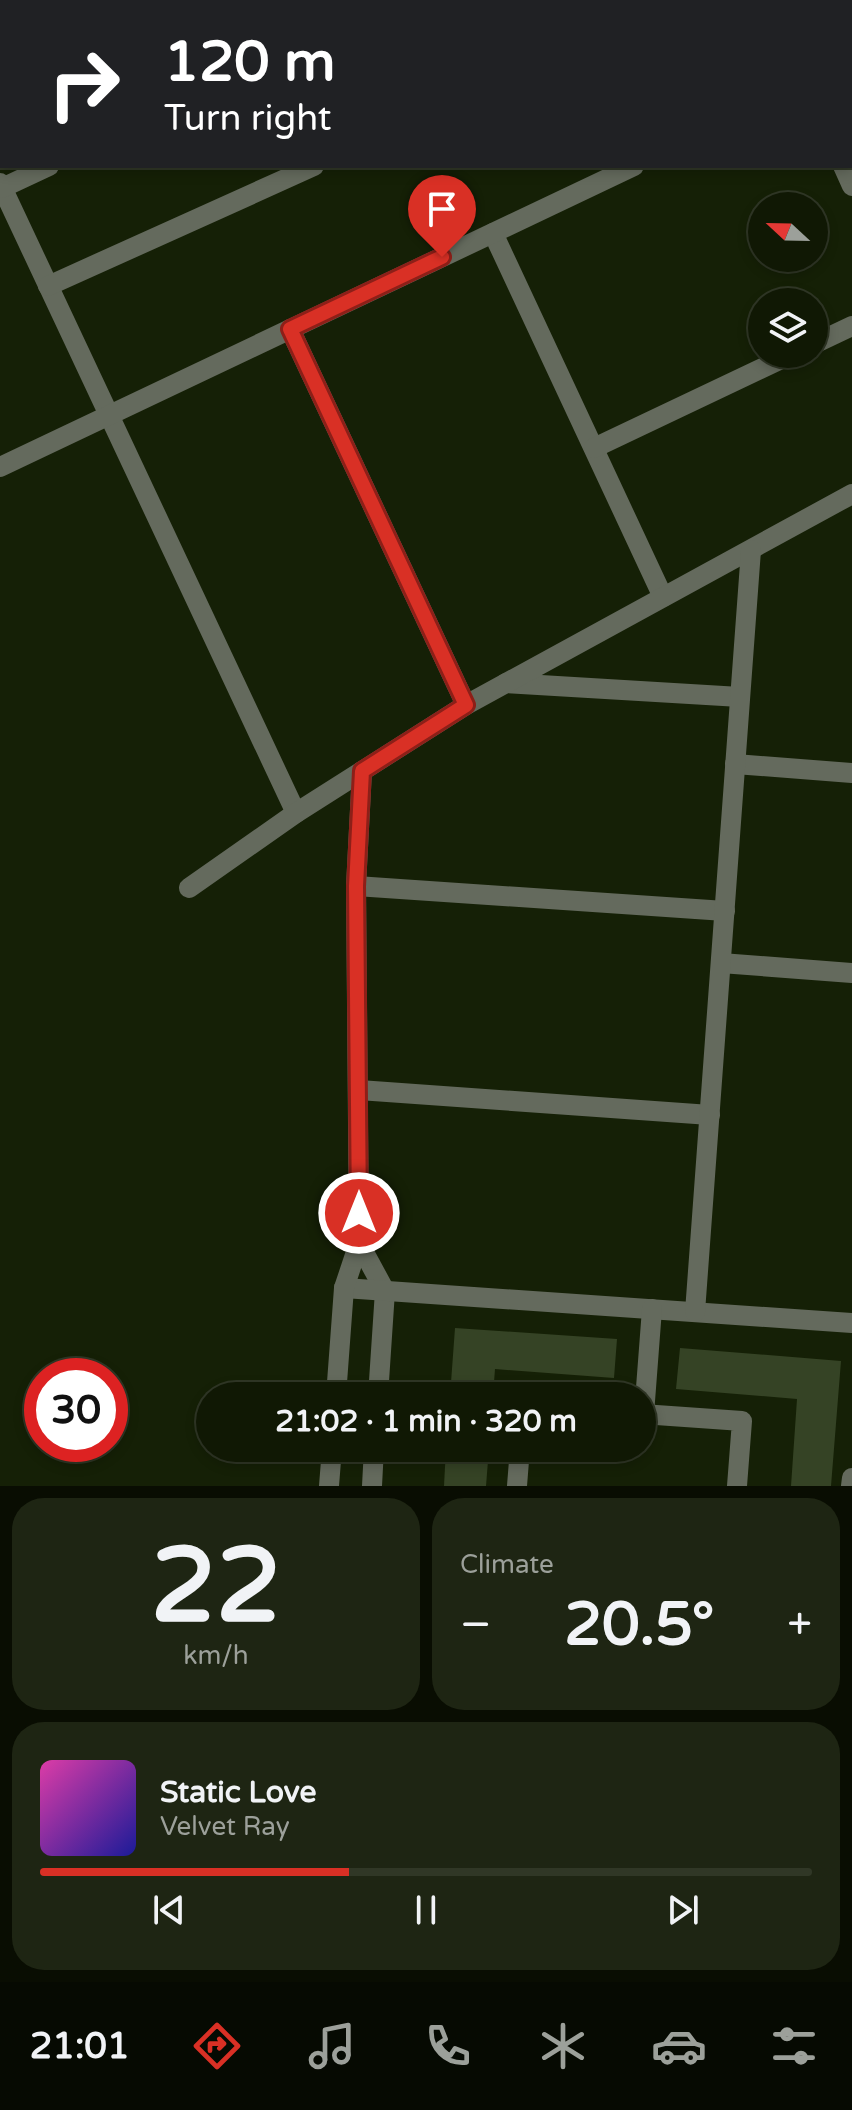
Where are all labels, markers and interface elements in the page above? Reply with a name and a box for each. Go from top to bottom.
text: 120 m [164,29,335,96]
icon: right [32,32,136,136]
text: Turn right [164,97,331,140]
pin [408,175,476,257]
icon: arrive [420,187,464,231]
north arrow [748,192,828,272]
map controls [748,192,828,368]
button: layers [748,288,828,368]
position arrow [317,1171,401,1255]
speed limit sign: 30 [24,1358,128,1462]
text: 21:02 · 1 min · 320 m [275,1403,577,1440]
text: 22 [151,1525,281,1650]
text: Climate [460,1549,554,1580]
text: 20.5° [564,1589,714,1661]
text: − [460,1599,491,1652]
text: + [787,1599,812,1652]
text: km/h [183,1640,249,1671]
text: Static Love [160,1774,316,1811]
text: Velvet Ray [160,1811,290,1842]
icon: previous [147,1888,191,1932]
icon: pause [404,1888,448,1932]
icon: next [661,1888,705,1932]
icon: directions [189,2018,245,2074]
icon: music [304,2018,360,2074]
icon: phone [420,2018,476,2074]
icon: climate [535,2018,591,2074]
icon: car [651,2018,707,2074]
icon: filters [766,2018,822,2074]
text: 21:01 [30,2025,130,2068]

